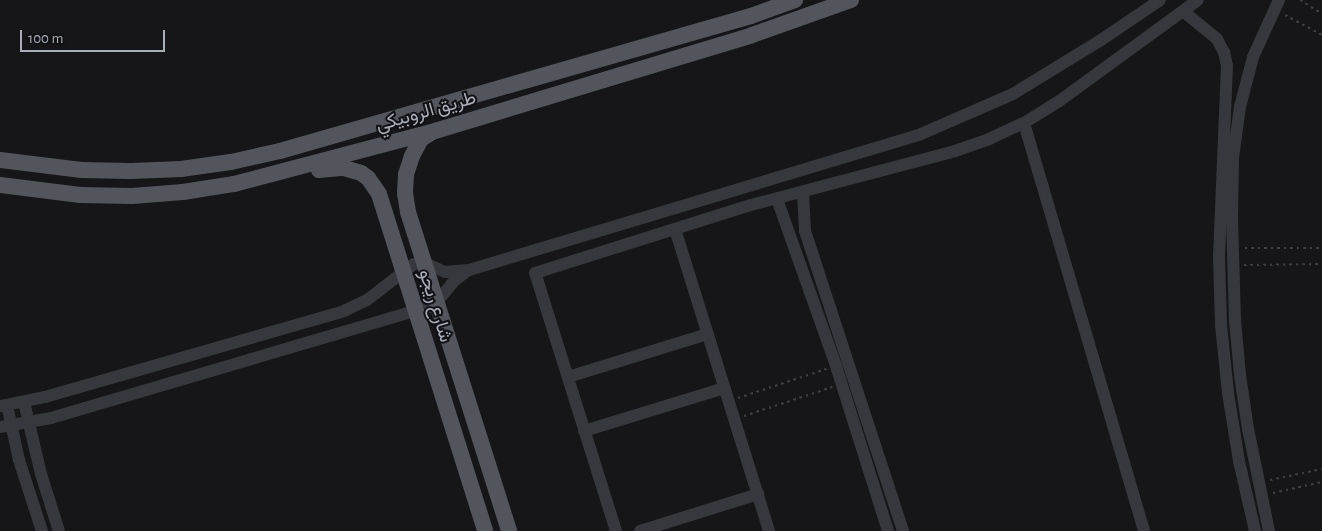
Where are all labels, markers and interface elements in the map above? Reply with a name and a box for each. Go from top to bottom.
scale bar [22,20,168,52]
text: 100 m [28,31,63,46]
street label: طريق الروبيكي [373,87,479,137]
street label: شارع ريجو [413,267,457,345]

